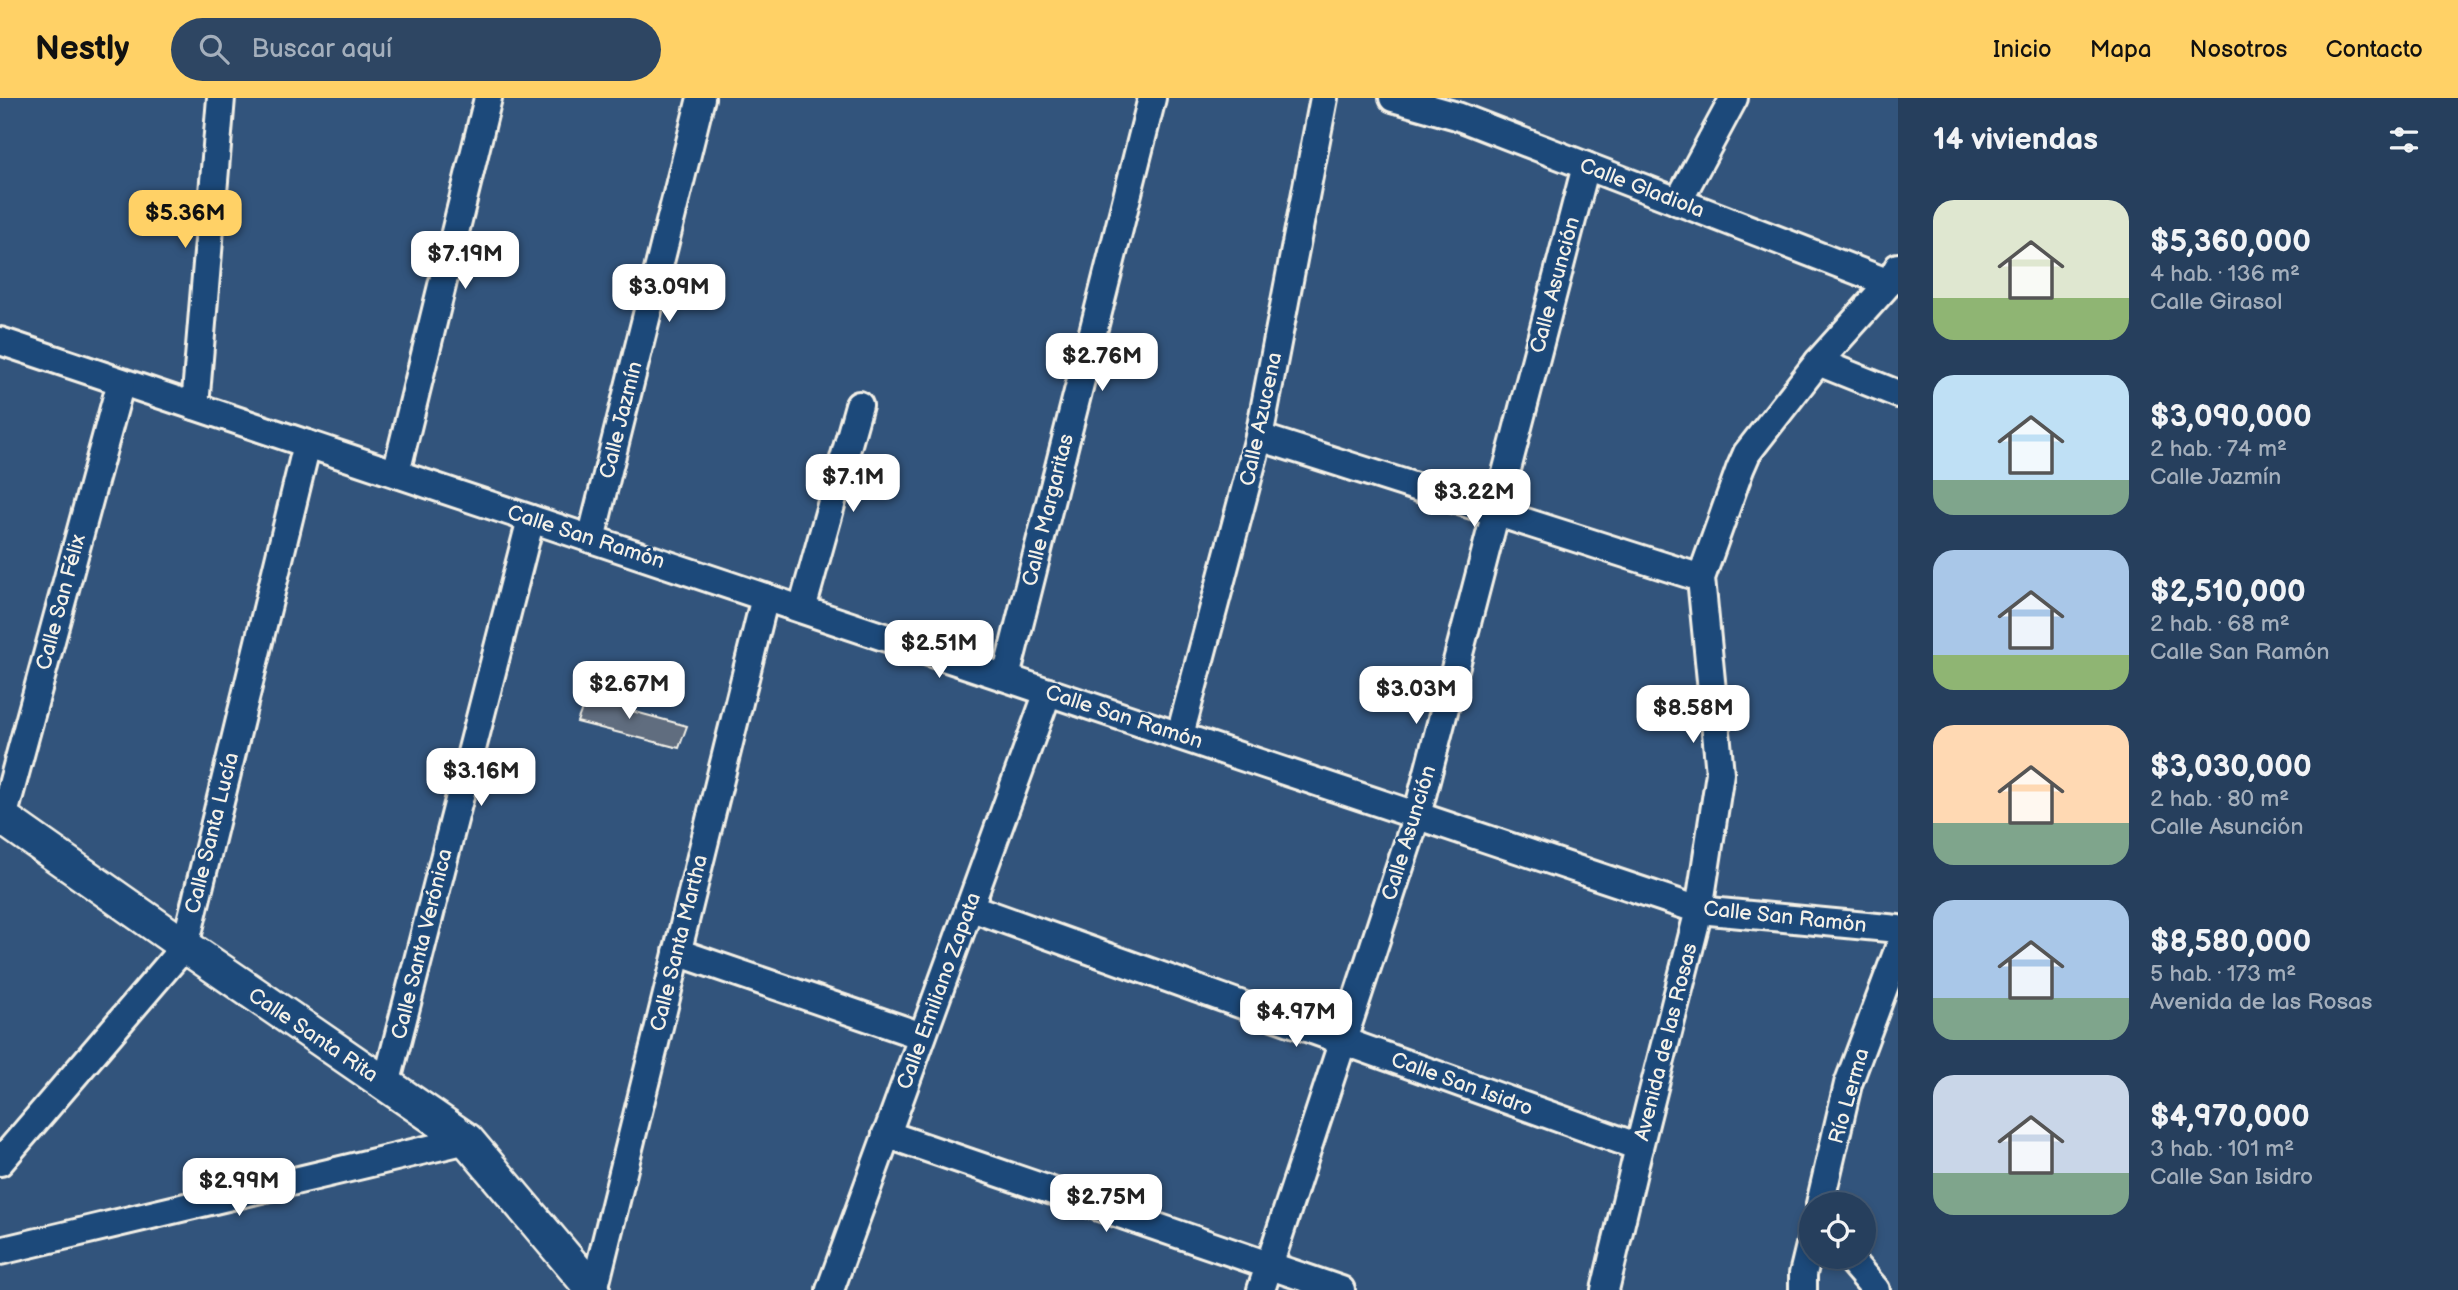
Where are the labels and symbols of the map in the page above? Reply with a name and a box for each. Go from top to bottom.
street label: Calle Gladiola [1576,153,1708,223]
pin: $5.36M [128,190,242,250]
street label: Calle Asunción [1525,214,1585,356]
pin: $7.19M [408,232,522,291]
pin: $3.09M [612,264,726,324]
pin: $2.76M [1045,334,1159,393]
street label: Calle Azucena [1235,350,1287,488]
street label: Calle Jazmín [594,359,648,481]
street label: Calle Margaritas [1017,431,1079,589]
pin: $7.1M [804,454,902,514]
pin: $3.22M [1417,470,1531,529]
street label: Calle San Ramón [504,500,668,574]
street label: Calle San Félix [31,531,91,673]
pin: $2.51M [882,620,996,680]
pin: $2.67M [572,662,686,721]
pin: $3.03M [1359,666,1473,726]
street label: Calle San Ramón [1042,680,1206,754]
pin: $8.58M [1636,686,1750,745]
pin: $3.16M [424,748,538,808]
street label: Calle Santa Lucía [180,750,244,916]
street label: Calle Asunción [1377,762,1441,904]
street label: Calle Santa Verónica [386,846,458,1042]
street label: Calle Santa Martha [645,852,713,1034]
street label: Calle Emiliano Zapata [892,889,986,1093]
street label: Calle San Ramón [1702,896,1868,938]
street label: Avenida de las Rosas [1629,940,1703,1144]
street label: Calle Santa Rita [243,982,383,1088]
pin: $4.97M [1239,990,1353,1049]
street label: Río Lerma [1823,1045,1875,1147]
street label: Calle San Isidro [1388,1047,1536,1121]
pin: $2.99M [182,1158,296,1218]
pin: $2.75M [1049,1174,1163,1234]

